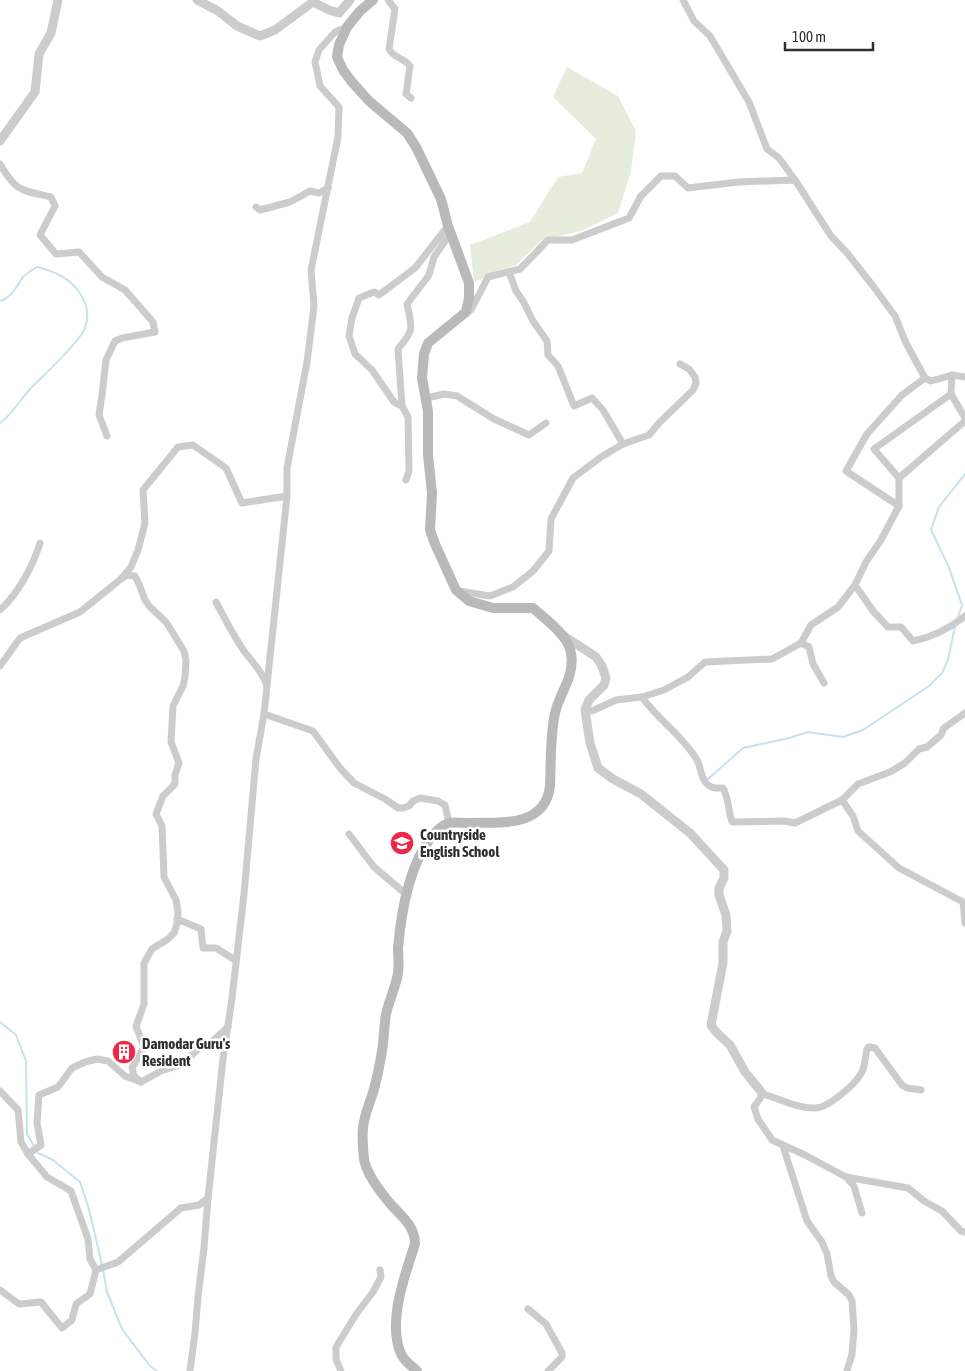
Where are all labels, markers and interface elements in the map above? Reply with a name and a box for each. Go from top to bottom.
scale bar [785,20,872,52]
text: 100 m [792,28,826,45]
place label: Countryside English School [420,826,500,860]
school or university icon: Countryside English School [389,830,415,856]
place label: Damodar Guru's Resident [142,1035,231,1069]
building icon: Damodar Guru's Resident [111,1039,137,1065]

